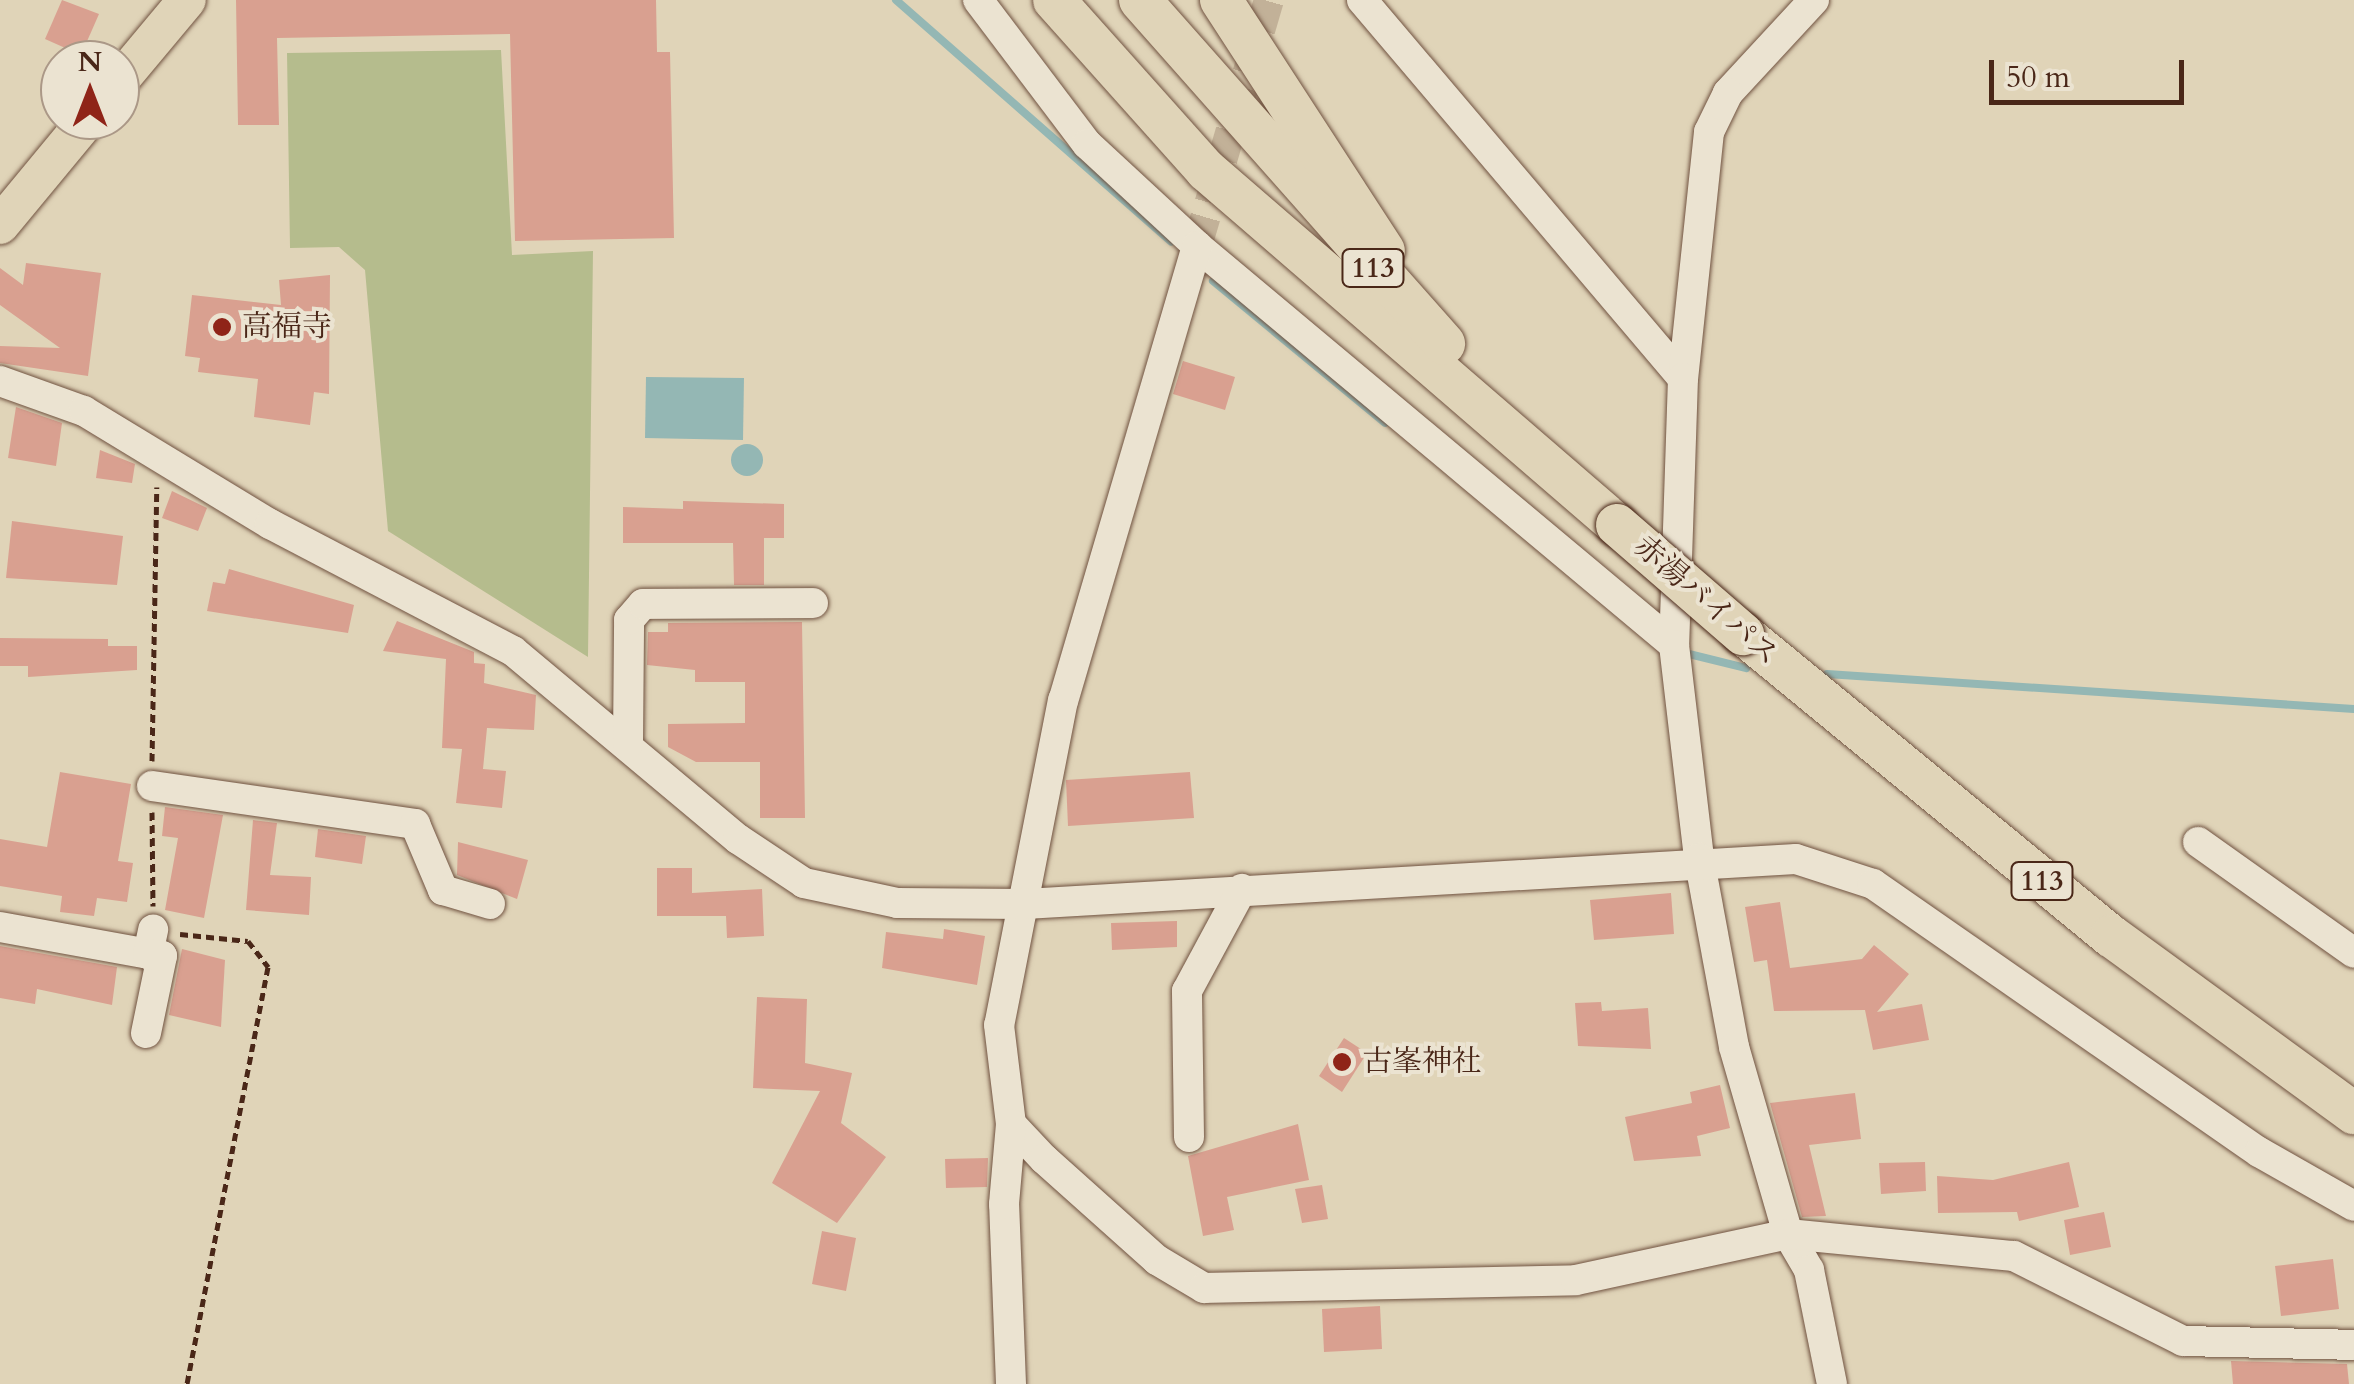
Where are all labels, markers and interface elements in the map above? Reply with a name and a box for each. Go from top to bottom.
north arrow [40,40,140,140]
scale bar [1994,40,2189,102]
text: N [78,43,102,81]
text: 50 m [2006,57,2070,98]
road number: 113 [1340,245,1406,291]
place label: 高福寺 [242,309,332,345]
marker: 高福寺 [211,316,233,338]
street label: 赤湯バイパス [1626,528,1786,674]
road number: 113 [2010,858,2074,904]
place label: 古峯神社 [1362,1044,1482,1080]
marker: 古峯神社 [1331,1051,1353,1073]

